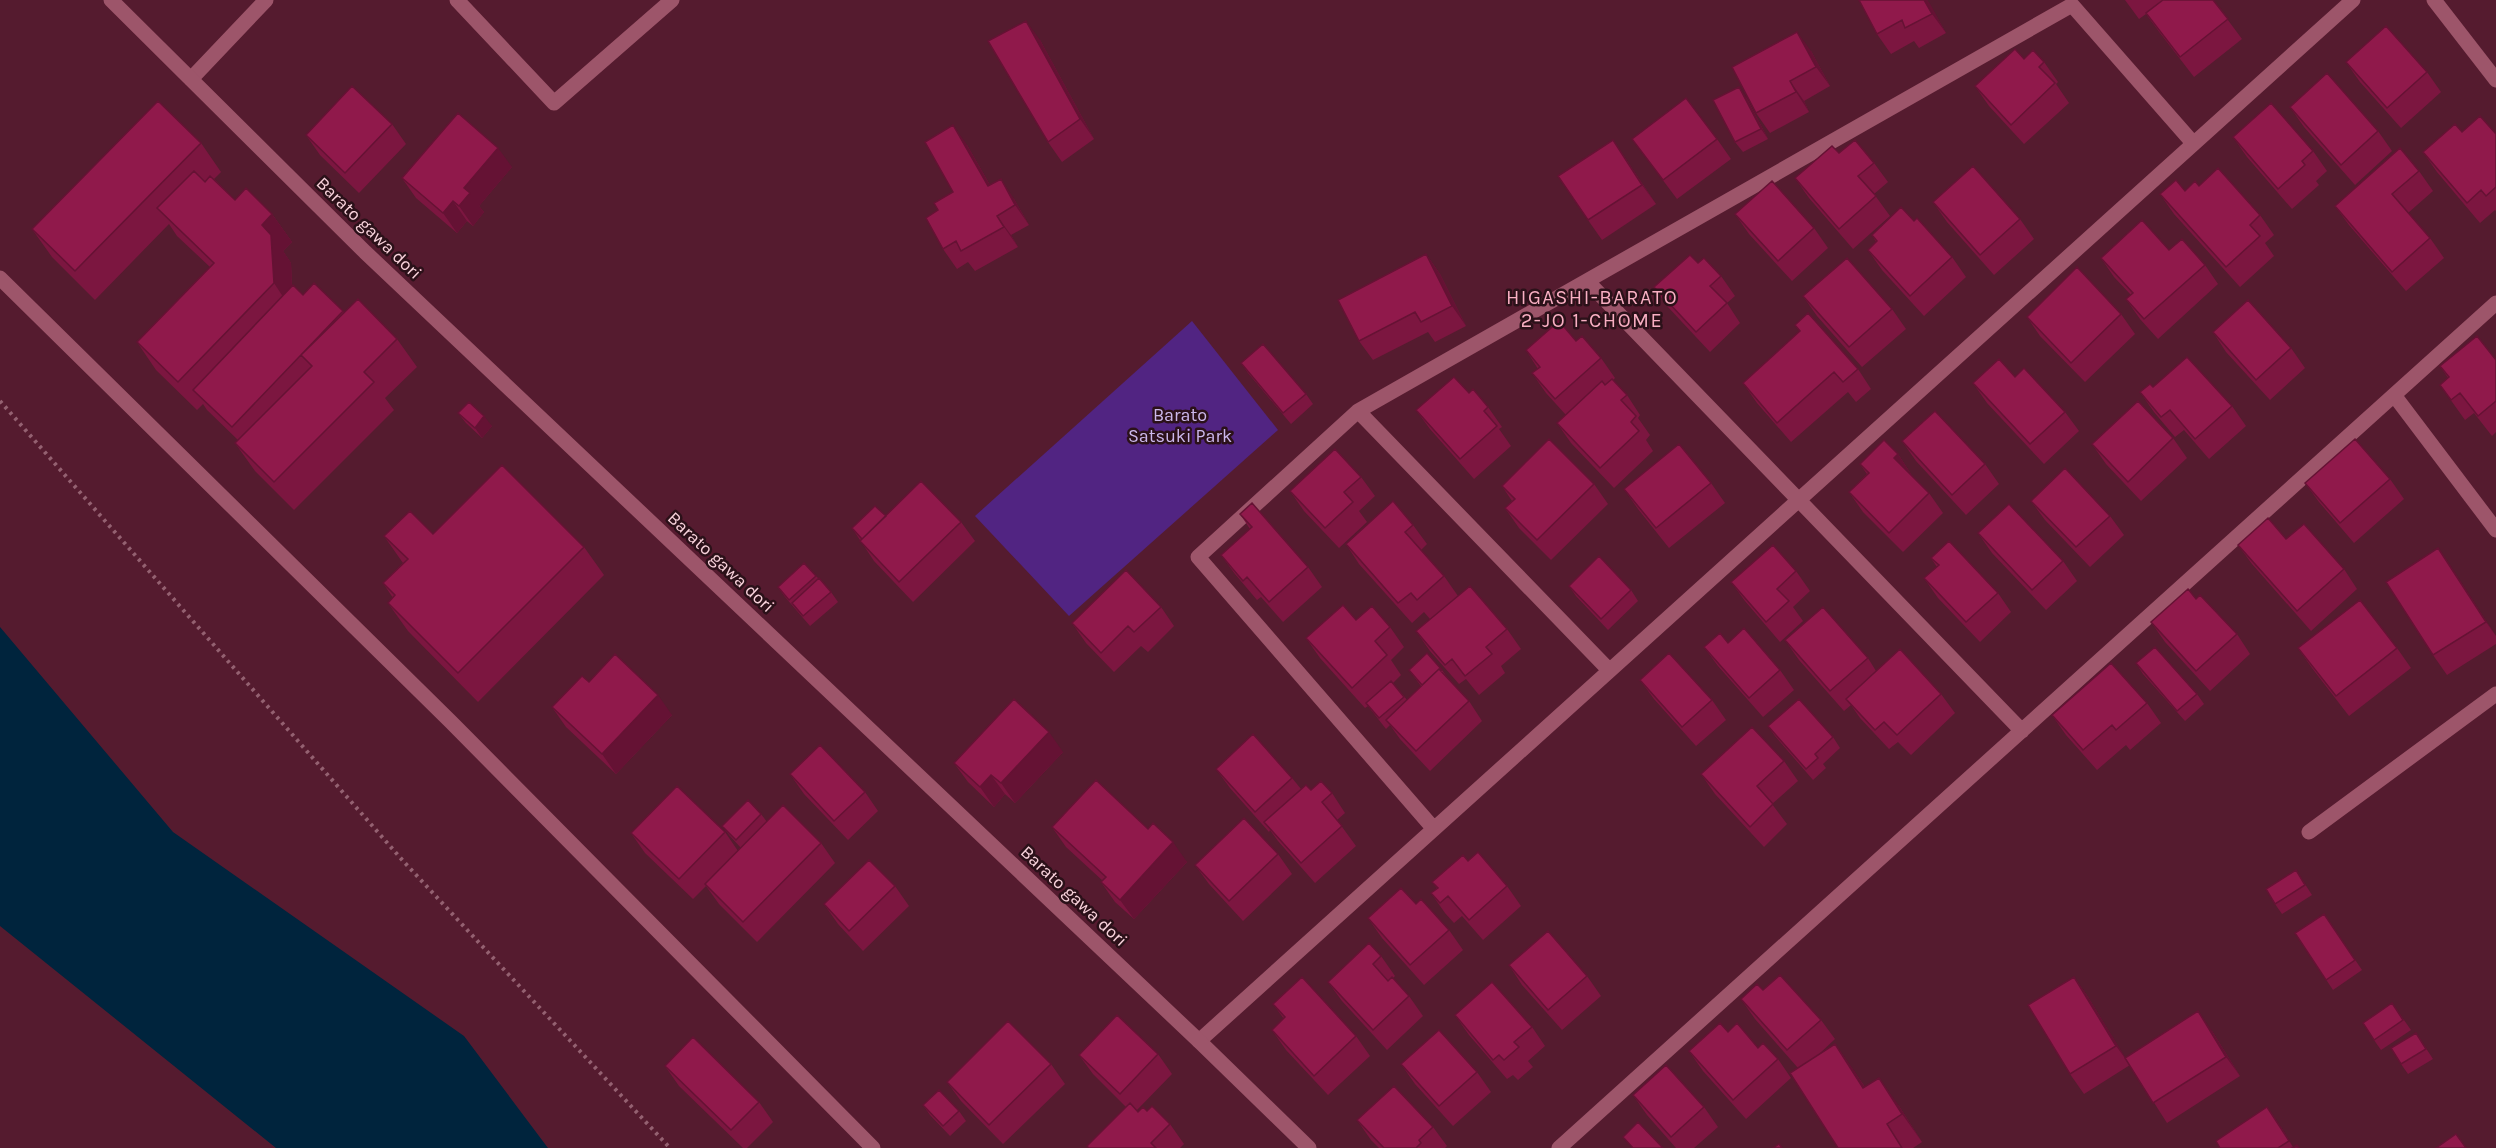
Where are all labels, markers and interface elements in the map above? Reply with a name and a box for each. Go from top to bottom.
street label: Barato gawa dori [312,172,426,284]
district label: HIGASHI-BARATO 2-JO 1-CHOME [1506,286,1678,332]
park label: Barato Satsuki Park [1128,404,1232,447]
street label: Barato gawa dori [663,507,779,617]
street label: Barato gawa dori [1016,841,1132,951]

